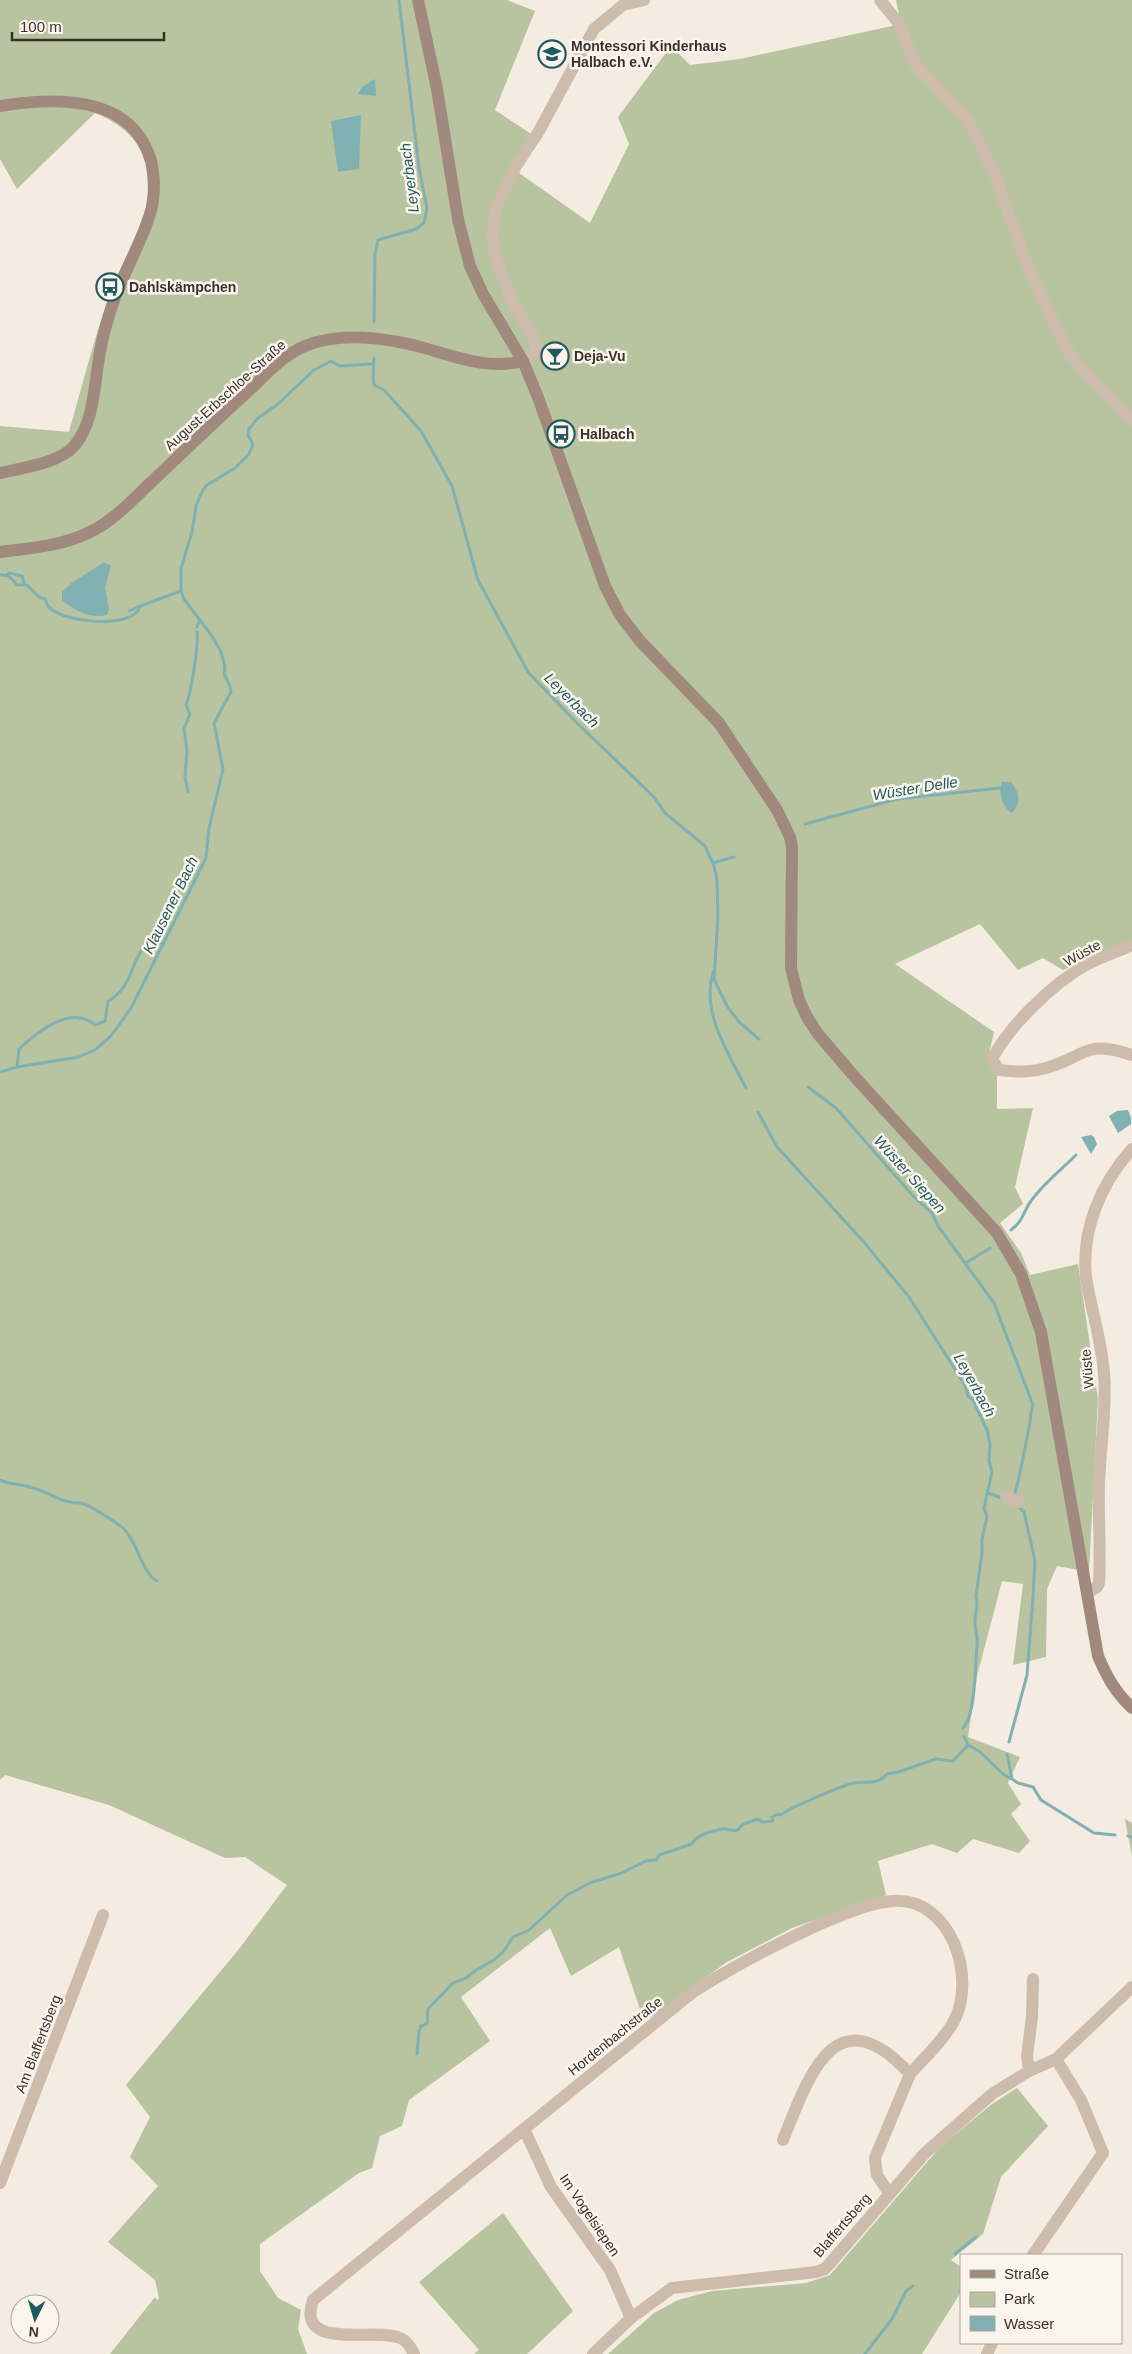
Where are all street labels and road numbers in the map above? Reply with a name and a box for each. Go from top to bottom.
street label: August-Erbschloe-Straße [161,336,289,454]
street label: Wüste [1061,936,1103,970]
street label: Wüste [1077,1348,1097,1389]
street label: Am Blaffertsberg [12,1993,64,2095]
street label: Hordenbachstraße [565,1993,665,2079]
street label: Im Vogelsiepen [557,2171,623,2259]
street label: Blaffertsberg [810,2190,874,2260]

